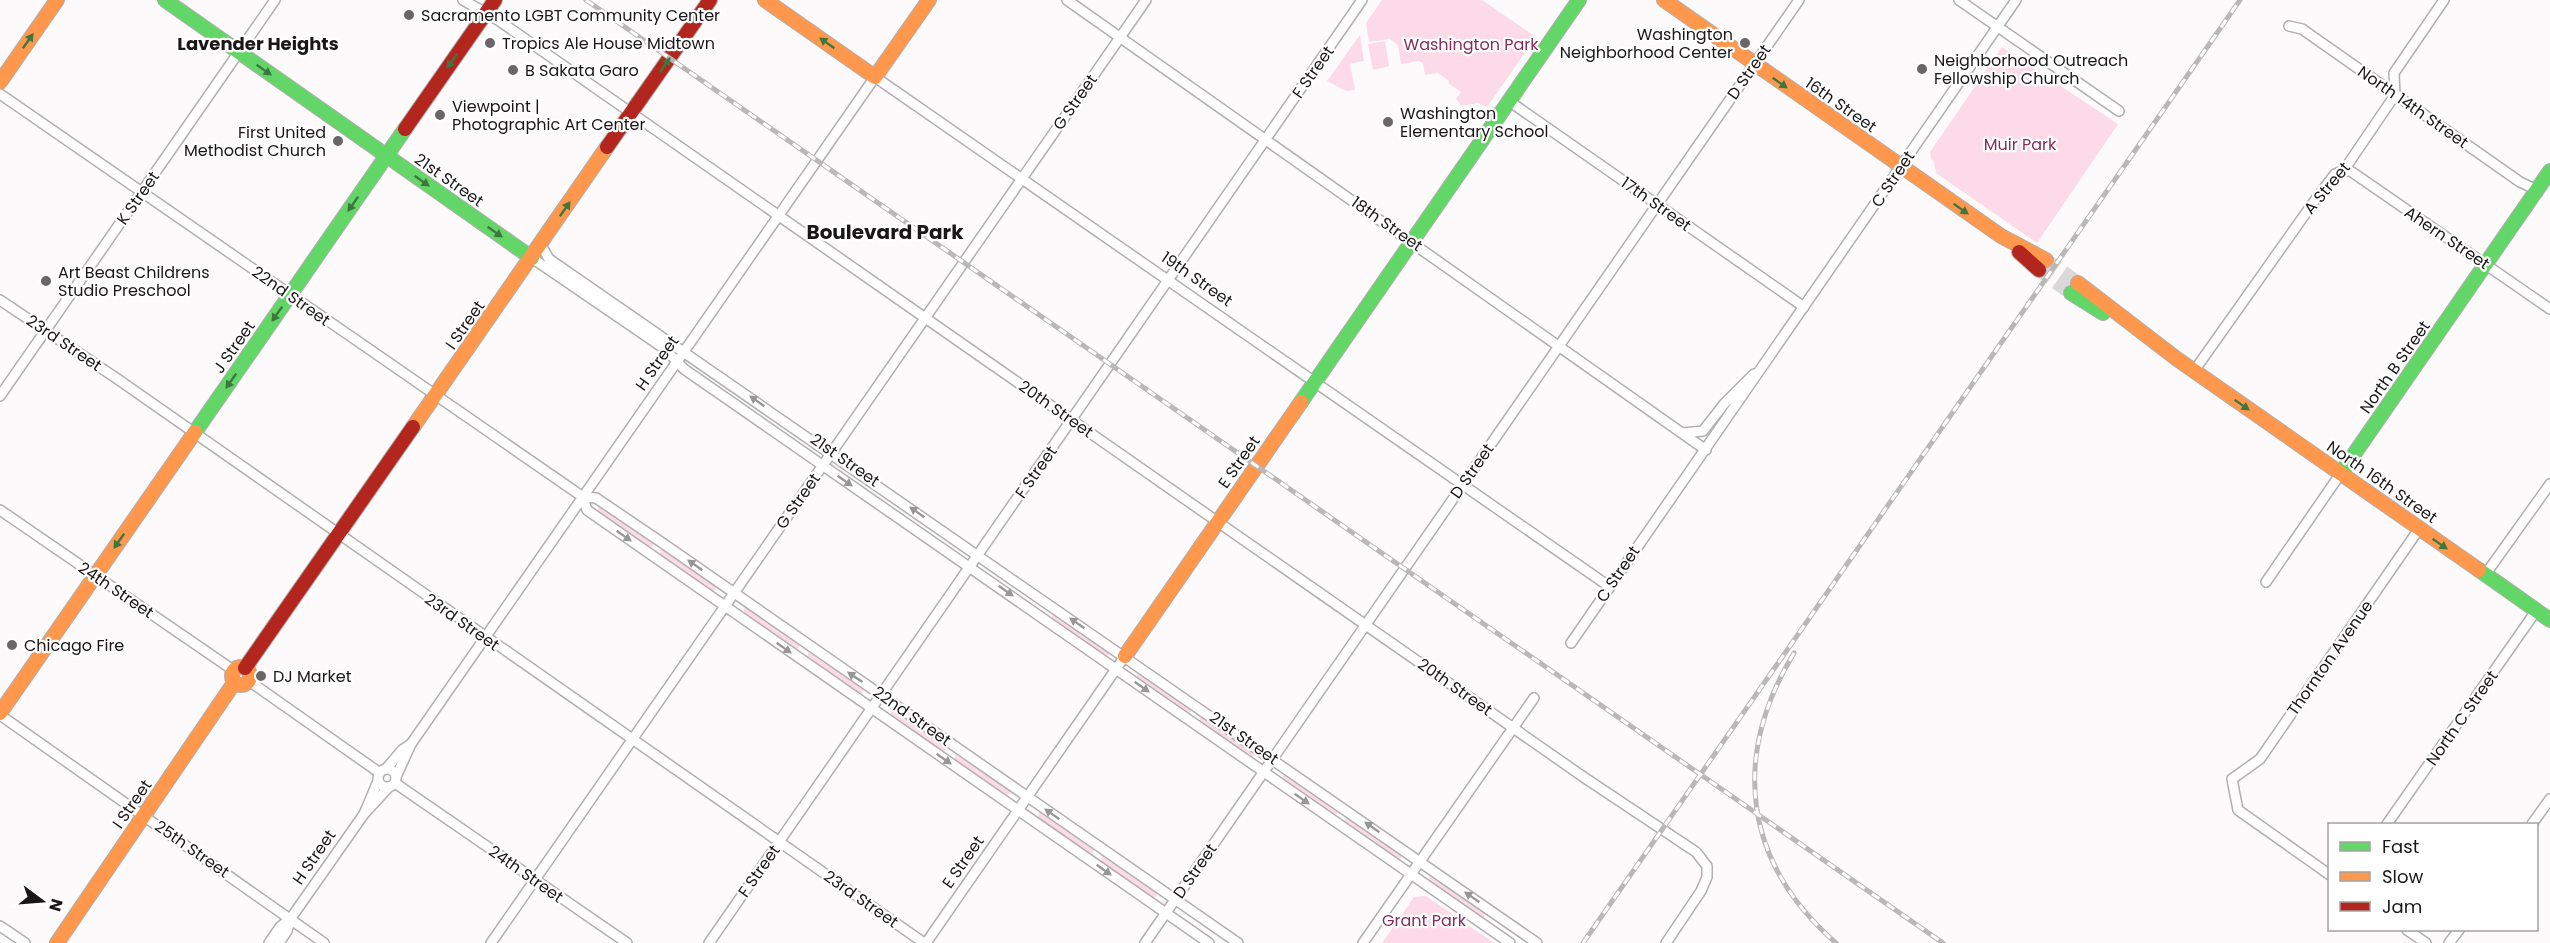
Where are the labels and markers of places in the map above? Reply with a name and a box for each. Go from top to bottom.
place label: Sacramento LGBT Community Center [421,4,720,27]
marker: Sacramento LGBT Community Center [402,8,416,22]
place label: Washington Neighborhood Center [1560,23,1733,64]
place label: Tropics Ale House Midtown [502,32,715,55]
marker: Tropics Ale House Midtown [483,36,497,50]
marker: Washington Neighborhood Center [1738,36,1752,50]
place label: Neighborhood Outreach Fellowship Church [1934,49,2128,90]
place label: B Sakata Garo [525,59,639,82]
marker: Neighborhood Outreach Fellowship Church [1915,62,1929,76]
marker: B Sakata Garo [506,63,520,77]
place label: Viewpoint | Photographic Art Center [452,95,645,136]
place label: Washington Elementary School [1400,102,1548,143]
marker: Viewpoint | Photographic Art Center [433,108,447,122]
marker: Washington Elementary School [1381,115,1395,129]
place label: First United Methodist Church [184,121,326,162]
marker: First United Methodist Church [331,134,345,148]
place label: Art Beast Childrens Studio Preschool [58,261,210,302]
marker: Art Beast Childrens Studio Preschool [39,274,53,288]
place label: Chicago Fire [24,634,124,657]
marker: Chicago Fire [5,638,19,652]
place label: DJ Market [273,665,352,688]
marker: DJ Market [254,669,268,683]

